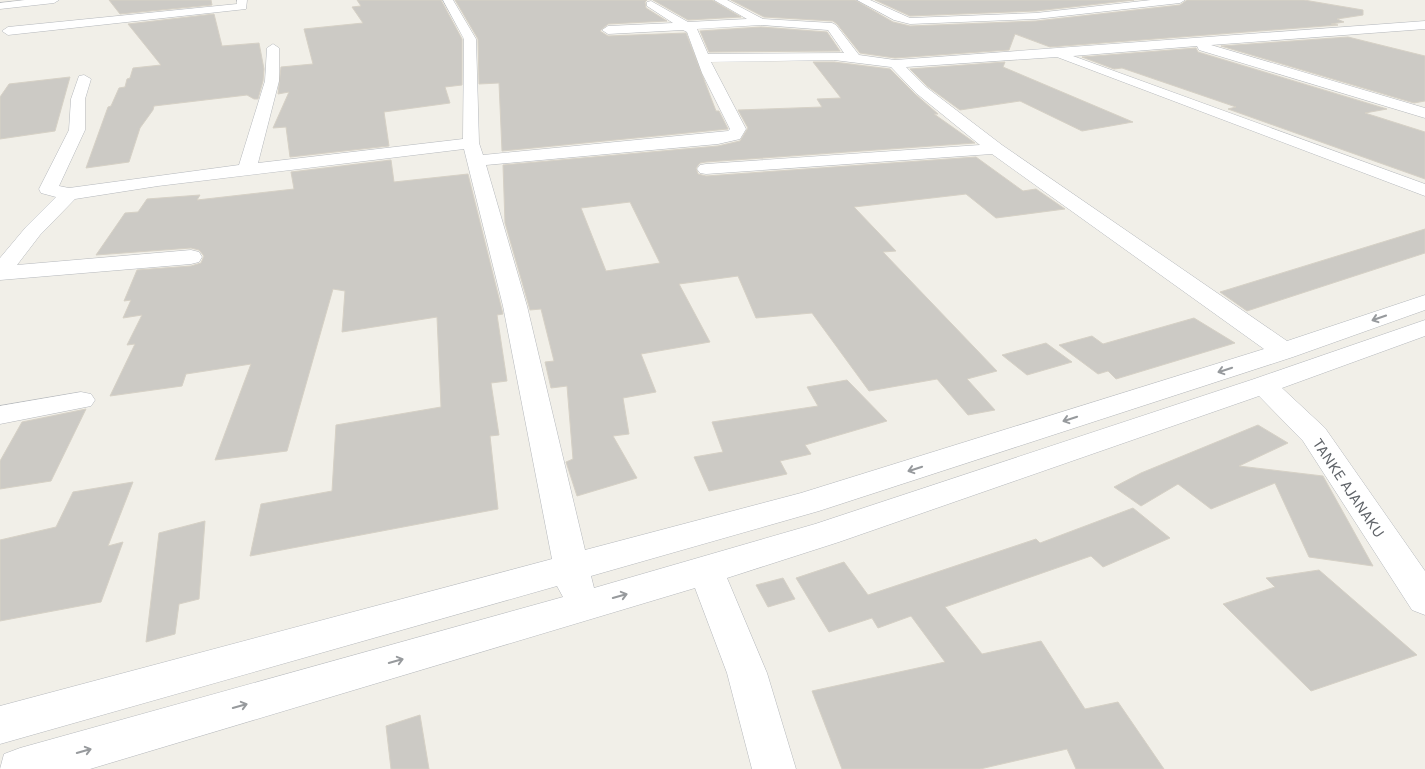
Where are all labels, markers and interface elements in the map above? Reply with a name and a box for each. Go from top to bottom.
one-way arrow [1372,314,1387,323]
one-way arrow [1218,366,1233,375]
one-way arrow [1062,415,1078,425]
street label: TANKE AJANAKU [1309,435,1389,541]
one-way arrow [908,464,924,474]
one-way arrow [611,591,627,601]
one-way arrow [388,655,404,665]
one-way arrow [232,701,248,710]
one-way arrow [76,746,92,755]

